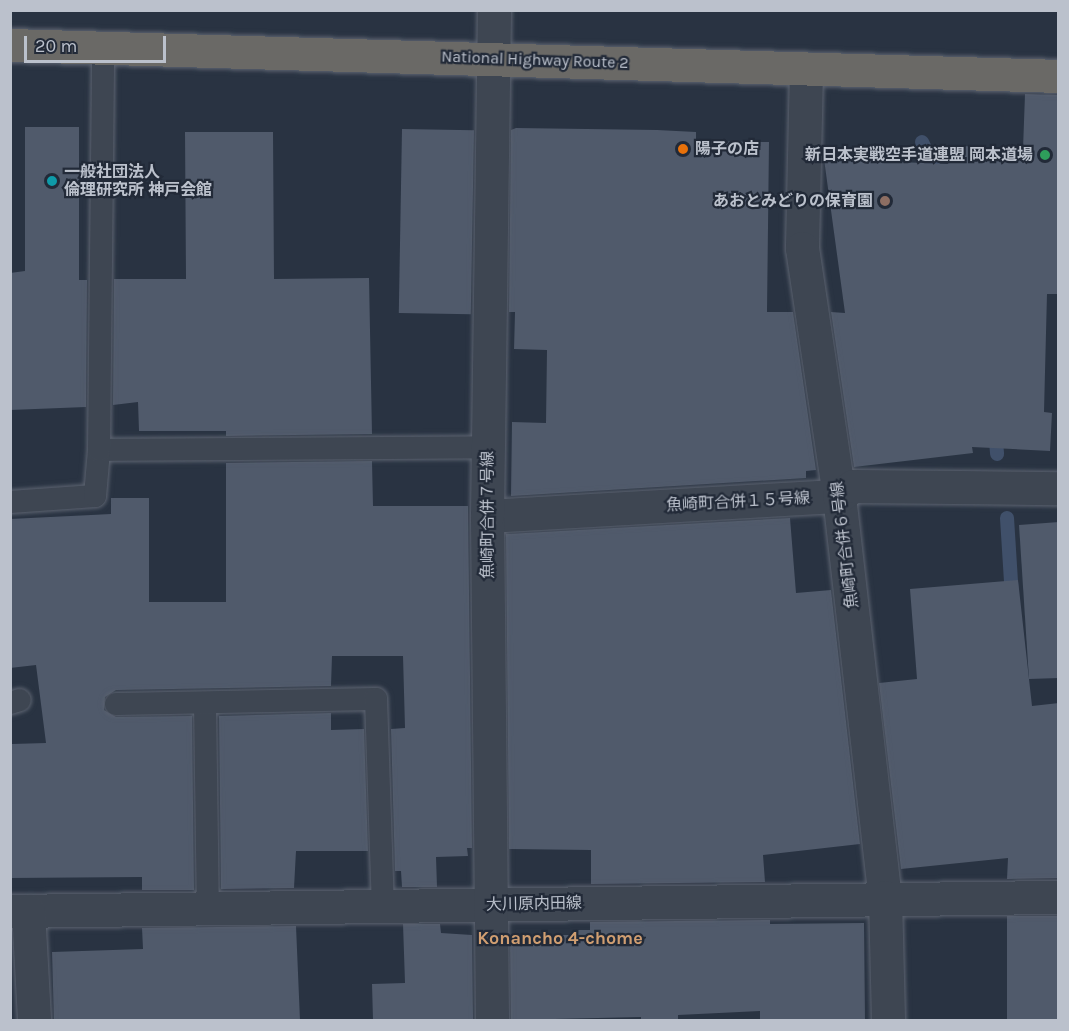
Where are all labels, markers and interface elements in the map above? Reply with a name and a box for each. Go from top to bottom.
scale bar [27,24,170,62]
text: 20 m [35,35,77,57]
street label: National Highway Route 2 [441,47,629,73]
place label: 陽子の店 [695,139,759,159]
marker: 陽子の店 [676,142,690,156]
place label: 新日本実戦空手道連盟 岡本道場 [805,145,1033,165]
marker: 新日本実戦空手道連盟 岡本道場 [1038,148,1052,162]
place label: 一般社団法人 倫理研究所 神戸会館 [64,162,212,200]
marker: 一般社団法人 倫理研究所 神戸会館 [45,174,59,188]
place label: あおとみどりの保育園 [713,191,873,211]
marker: あおとみどりの保育園 [878,194,892,208]
street label: 魚崎町合併７号線 [478,451,498,579]
street label: 魚崎町合併６号線 [828,480,862,610]
street label: 魚崎町合併１５号線 [666,489,810,515]
street label: 大川原内田線 [486,894,582,914]
district label: Konancho 4-chome [477,927,643,949]

